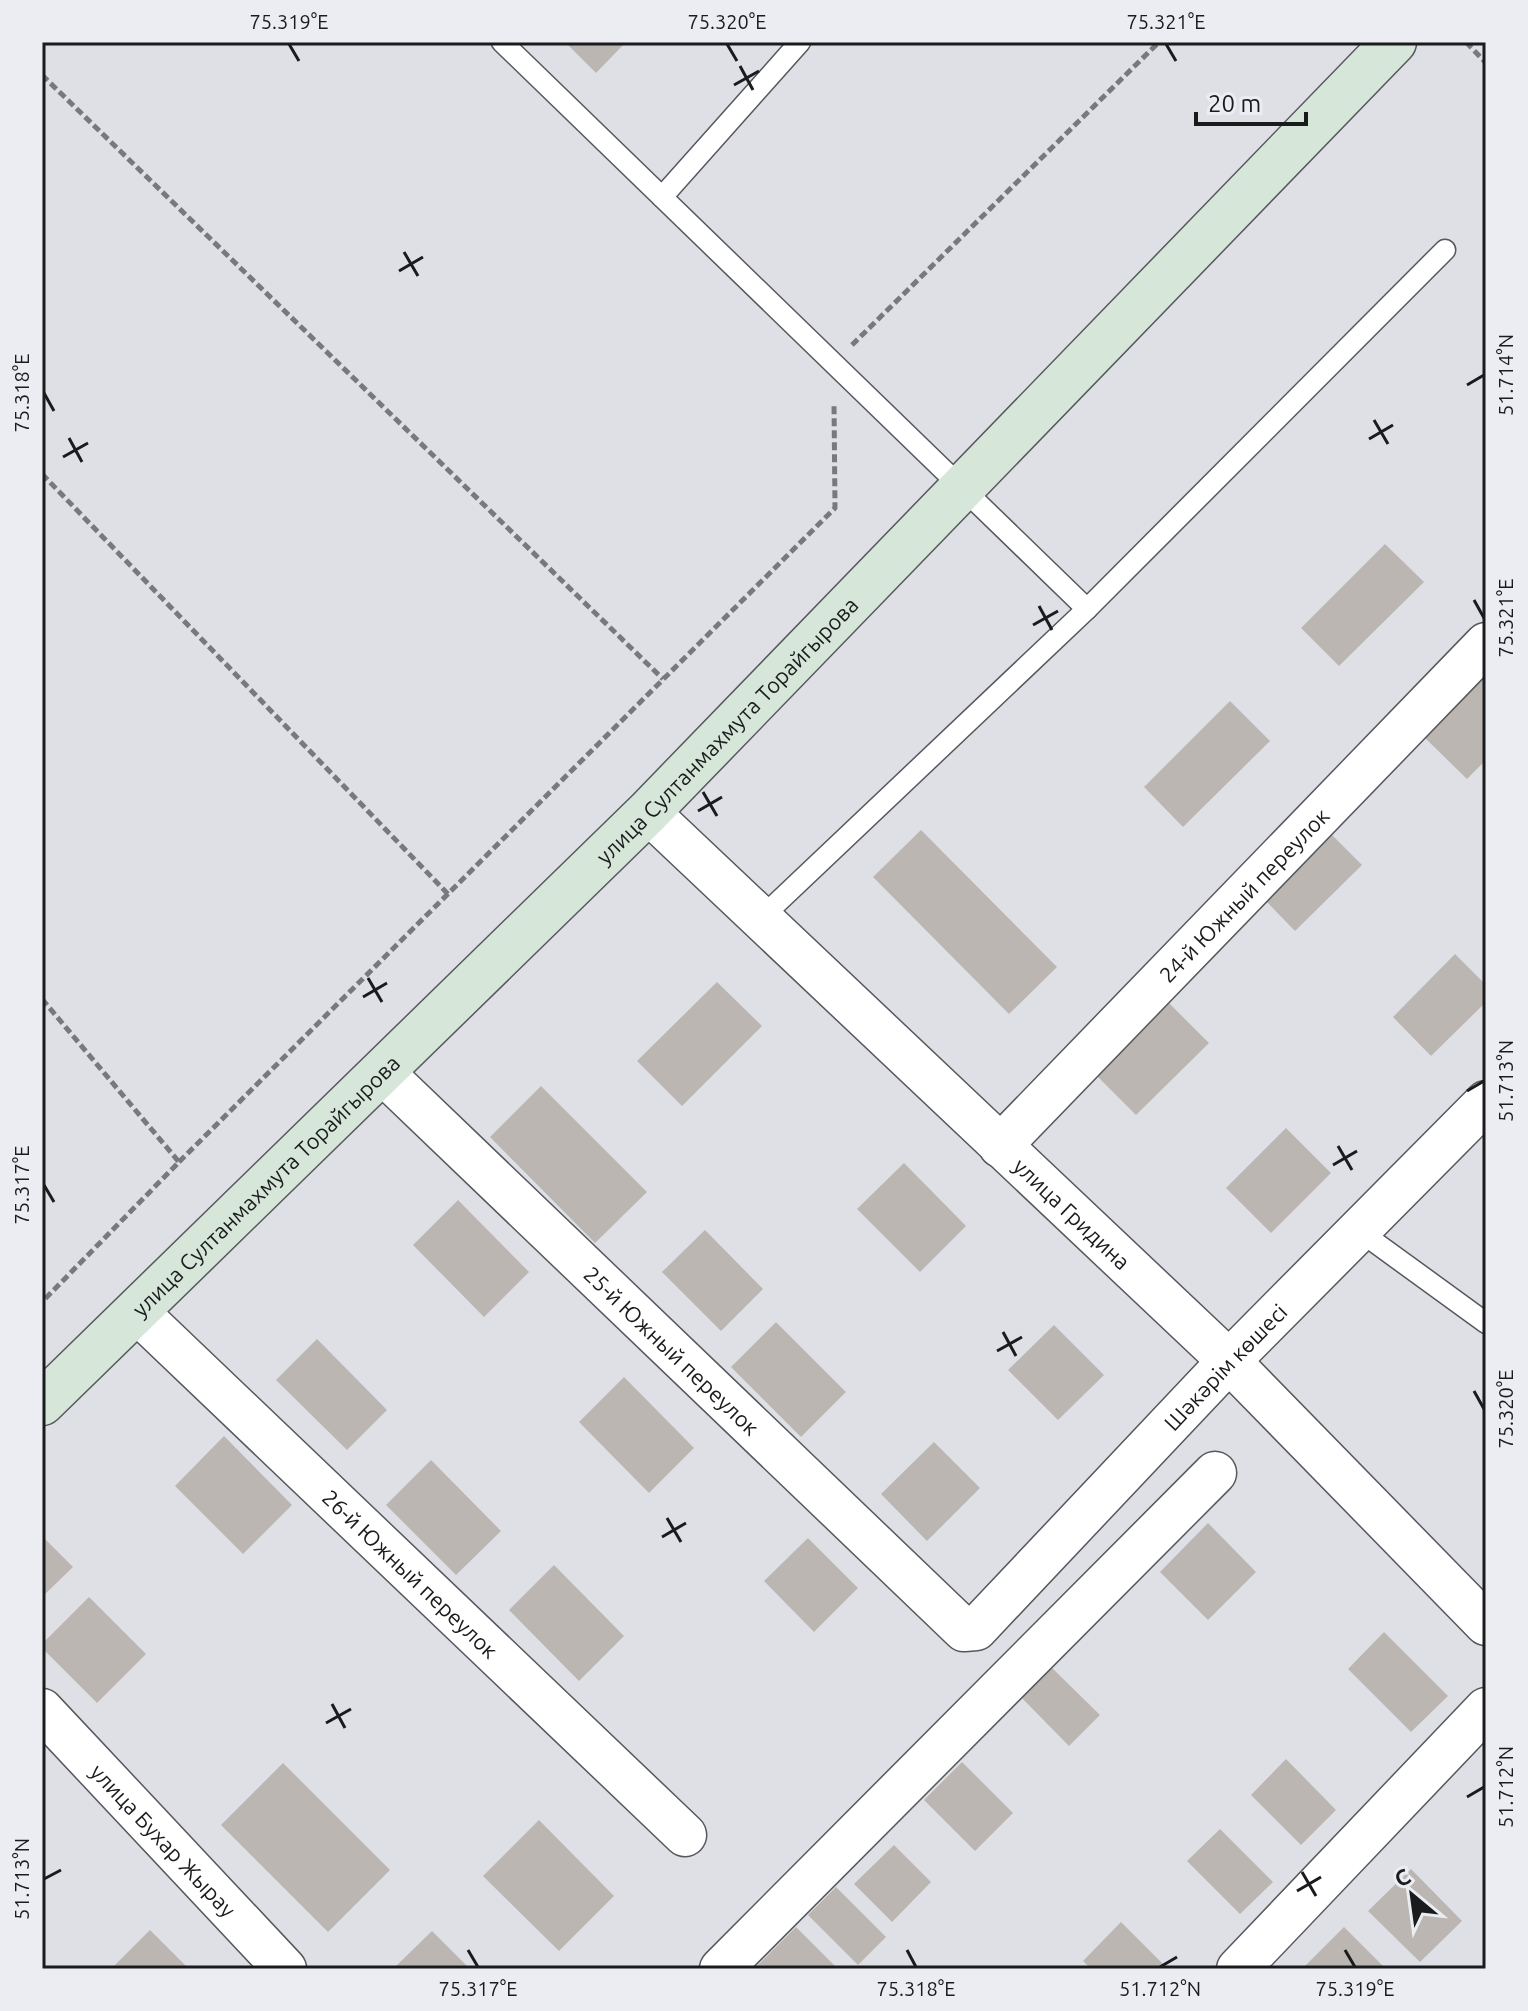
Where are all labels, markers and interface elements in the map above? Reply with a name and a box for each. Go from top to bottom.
text: 75.319°E [250,10,329,33]
text: 75.320°E [688,10,767,33]
text: 75.321°E [1127,10,1206,33]
scale bar [1196,76,1306,126]
text: 20 m [1208,90,1261,117]
text: 51.714°N [1494,334,1517,416]
text: 75.318°E [10,354,33,433]
text: 75.321°E [1494,579,1517,658]
street label: улица Султанмахмута Торайгырова [591,591,862,868]
street label: 24-й Южный переулок [1154,802,1333,987]
text: 51.713°N [1494,1040,1517,1122]
street label: улица Султанмахмута Торайгырова [127,1049,404,1321]
text: 75.317°E [10,1146,33,1225]
street label: улица Гридина [1009,1152,1136,1274]
street label: 25-й Южный переулок [580,1261,765,1440]
street label: Шәкәрім көшесі [1158,1298,1291,1435]
text: 75.320°E [1494,1370,1517,1449]
street label: 26-й Южный переулок [318,1484,504,1663]
text: 51.712°N [1494,1746,1517,1828]
street label: улица Бухар Жырау [86,1758,242,1922]
text: 51.713°N [10,1838,33,1920]
north arrow [1372,1855,1452,1935]
text: С [1390,1863,1414,1891]
text: 75.317°E [439,1977,518,2000]
text: 75.318°E [877,1977,956,2000]
text: 51.712°N [1119,1977,1201,2000]
text: 75.319°E [1316,1977,1395,2000]

